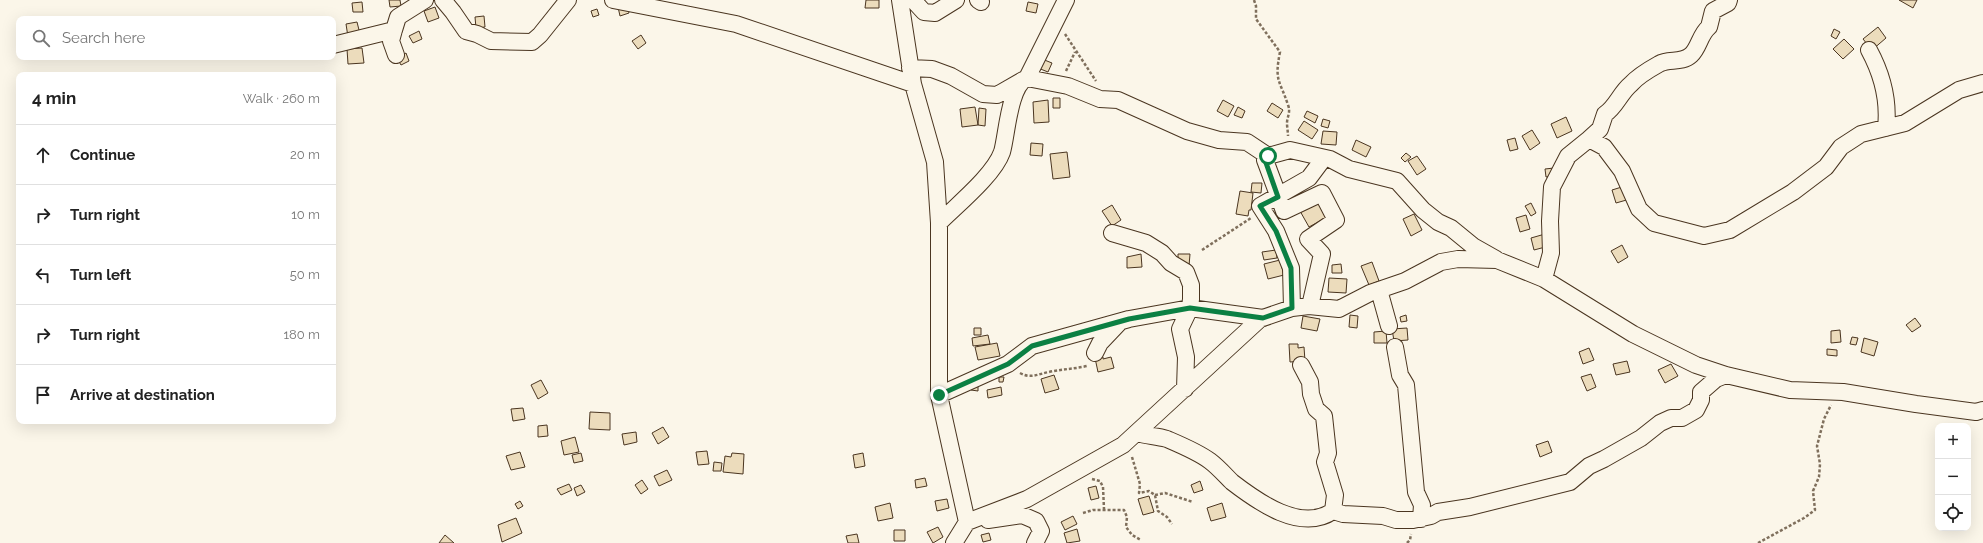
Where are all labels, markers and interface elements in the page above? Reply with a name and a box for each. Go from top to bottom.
search box [16,16,336,60]
icon: search [30,27,52,49]
text: Search here [62,29,145,47]
text: 4 min [32,88,76,108]
text: Walk · 260 m [243,91,320,106]
icon: ahead [32,144,54,166]
text: Continue [70,146,135,164]
text: 20 m [290,147,320,162]
route start [1259,147,1277,165]
icon: right [32,204,54,226]
text: Turn right [70,206,140,224]
text: 10 m [291,207,320,222]
icon: left [32,264,54,286]
text: Turn left [70,266,131,284]
text: 50 m [290,267,320,282]
icon: right [32,324,54,346]
text: Turn right [70,326,140,344]
text: 180 m [284,327,320,342]
icon: arrive [32,384,54,406]
text: Arrive at destination [70,386,215,404]
route end [930,386,948,404]
map controls [1935,423,1971,531]
button: + [1935,423,1971,459]
button: − [1935,459,1971,495]
button: locate [1935,495,1971,531]

